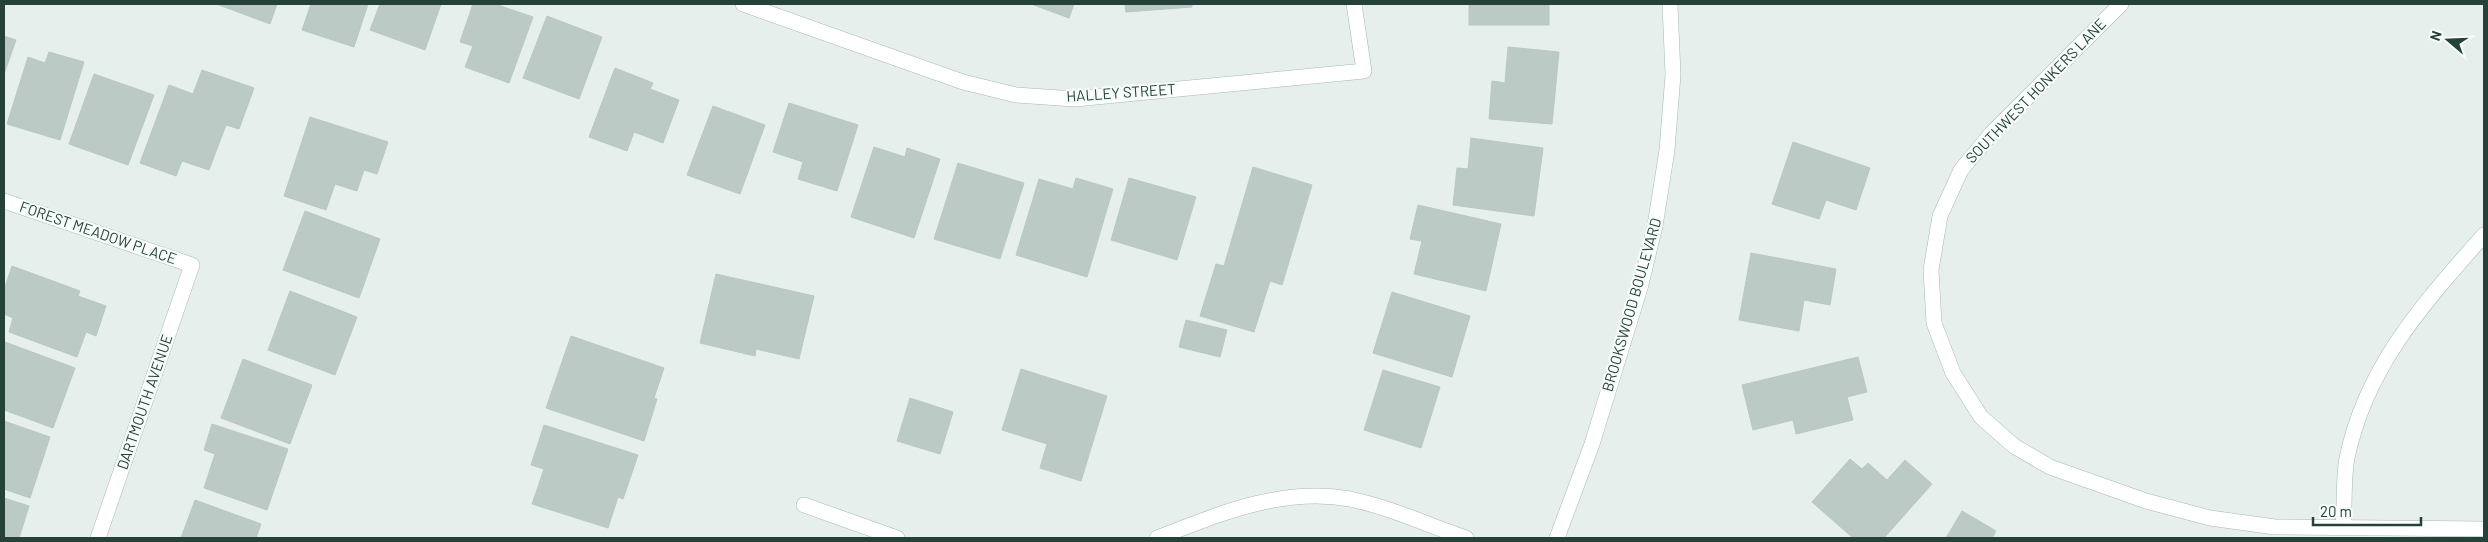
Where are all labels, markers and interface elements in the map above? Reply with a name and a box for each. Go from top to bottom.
street label: SOUTHWEST HONKERS LANE [1961,14,2109,166]
north arrow [2423,15,2473,65]
text: N [2426,28,2445,43]
street label: HALLEY STREET [1066,79,1176,105]
street label: FOREST MEADOW PLACE [18,197,179,267]
street label: BROOKSWOOD BOULEVARD [1598,216,1664,394]
street label: DARTMOUTH AVENUE [112,332,176,472]
scale bar [2313,494,2420,526]
text: 20 m [2320,502,2352,520]

